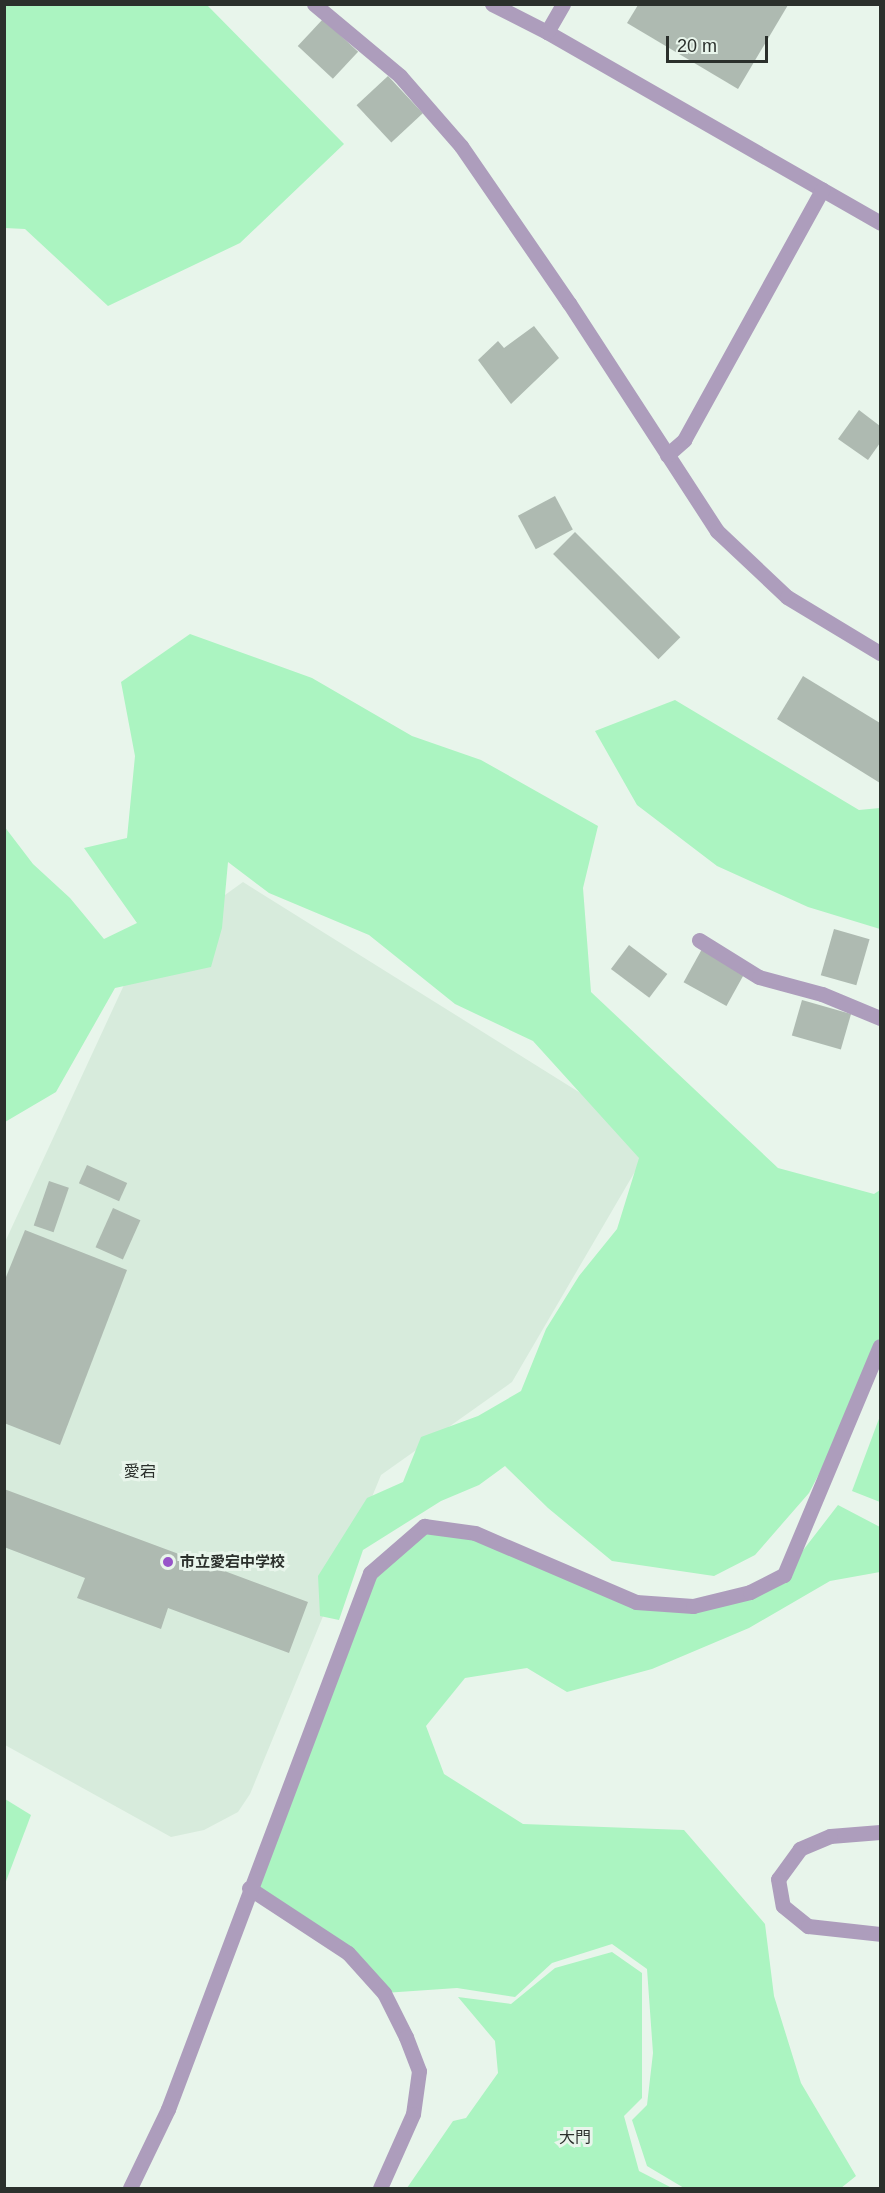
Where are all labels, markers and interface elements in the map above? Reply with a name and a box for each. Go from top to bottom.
scale bar [669,24,771,62]
text: 20 m [677,36,717,56]
district label: 愛宕 [124,1462,156,1482]
place label: 市立愛宕中学校 [180,1553,285,1571]
marker: 市立愛宕中学校 [161,1555,175,1569]
district label: 大門 [559,2128,591,2148]

